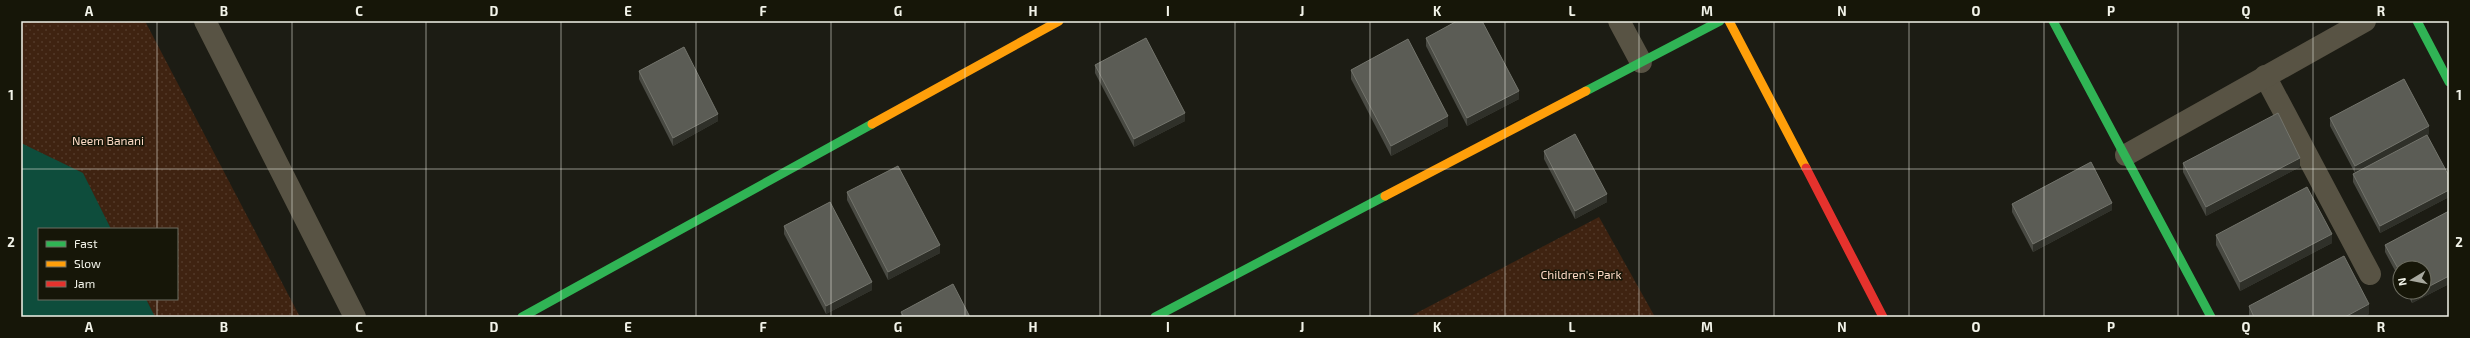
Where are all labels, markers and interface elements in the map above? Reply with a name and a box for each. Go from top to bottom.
text: A [85,3,94,19]
text: B [220,3,228,19]
text: C [355,3,363,19]
text: D [490,3,499,19]
text: E [624,3,632,19]
text: F [759,3,767,19]
text: G [894,3,902,19]
text: H [1029,3,1038,19]
text: I [1166,3,1170,19]
text: J [1300,3,1304,19]
text: K [1433,3,1442,19]
text: L [1569,3,1576,19]
text: M [1701,3,1713,19]
text: N [1837,3,1847,19]
text: O [1972,3,1981,19]
text: P [2107,3,2115,19]
text: Q [2242,3,2251,20]
text: R [2377,3,2386,19]
text: 1 [8,87,14,103]
text: 1 [2456,87,2462,103]
park label: Neem Banani [72,133,144,147]
legend [38,228,178,300]
text: 2 [7,234,15,250]
text: 2 [2455,234,2463,250]
text: Fast [74,236,98,250]
text: Slow [74,256,101,270]
north arrow [2392,260,2432,300]
park label: Children's Park [1540,267,1622,281]
text: Jam [74,276,95,290]
text: N [2395,277,2409,287]
text: A [85,319,94,335]
text: B [220,319,228,335]
text: C [355,319,363,335]
text: D [490,319,499,335]
text: E [624,319,632,335]
text: F [759,319,767,335]
text: G [894,319,902,335]
text: H [1029,319,1038,335]
text: I [1166,319,1170,335]
text: J [1300,319,1304,335]
text: K [1433,319,1442,335]
text: L [1569,319,1576,335]
text: M [1701,319,1713,335]
text: N [1837,319,1847,335]
text: O [1972,319,1981,335]
text: P [2107,319,2115,335]
text: Q [2242,319,2251,336]
text: R [2377,319,2386,335]

